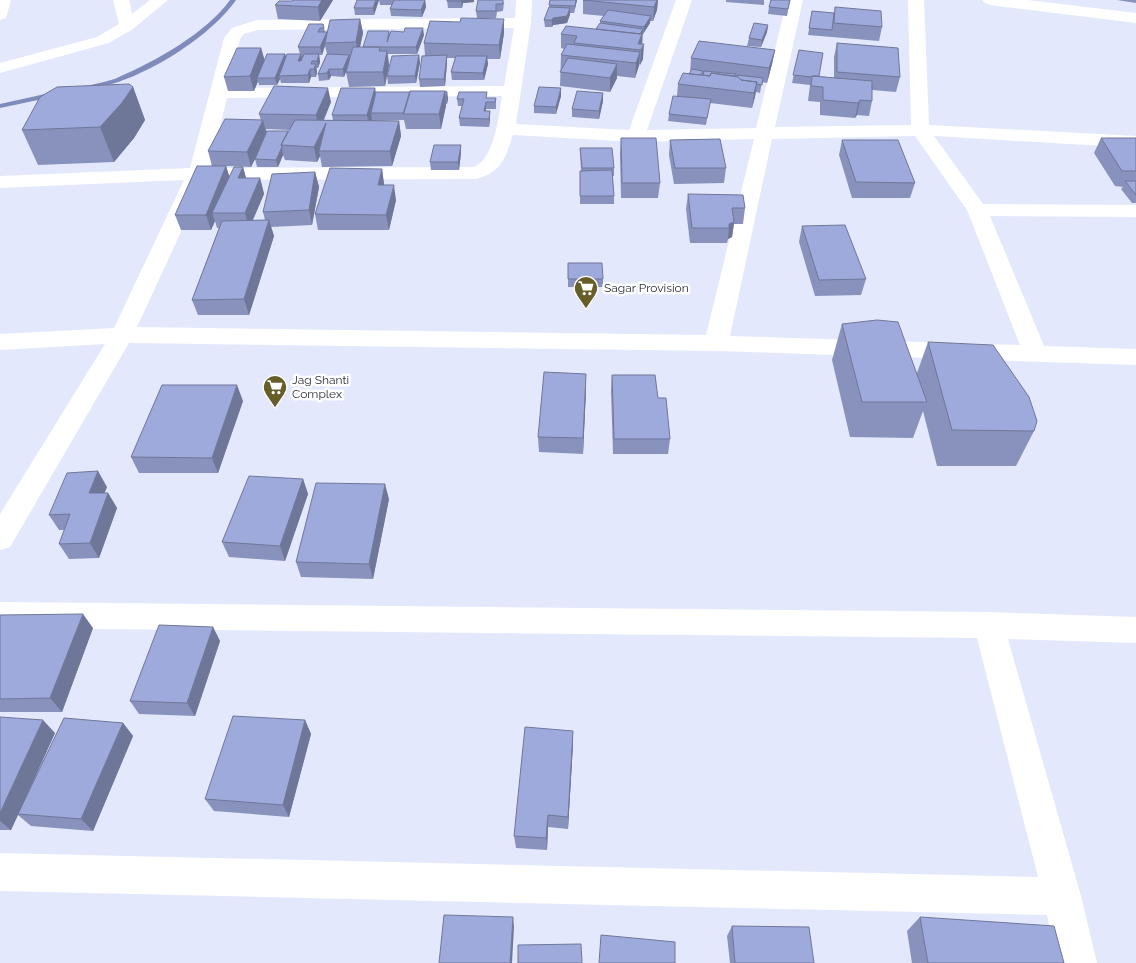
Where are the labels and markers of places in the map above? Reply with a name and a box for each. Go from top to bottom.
supermarket icon: Sagar Provision [573,275,599,309]
place label: Sagar Provision [604,281,689,295]
place label: Jag Shanti Complex [292,373,349,401]
supermarket icon: Jag Shanti Complex [262,374,288,408]

